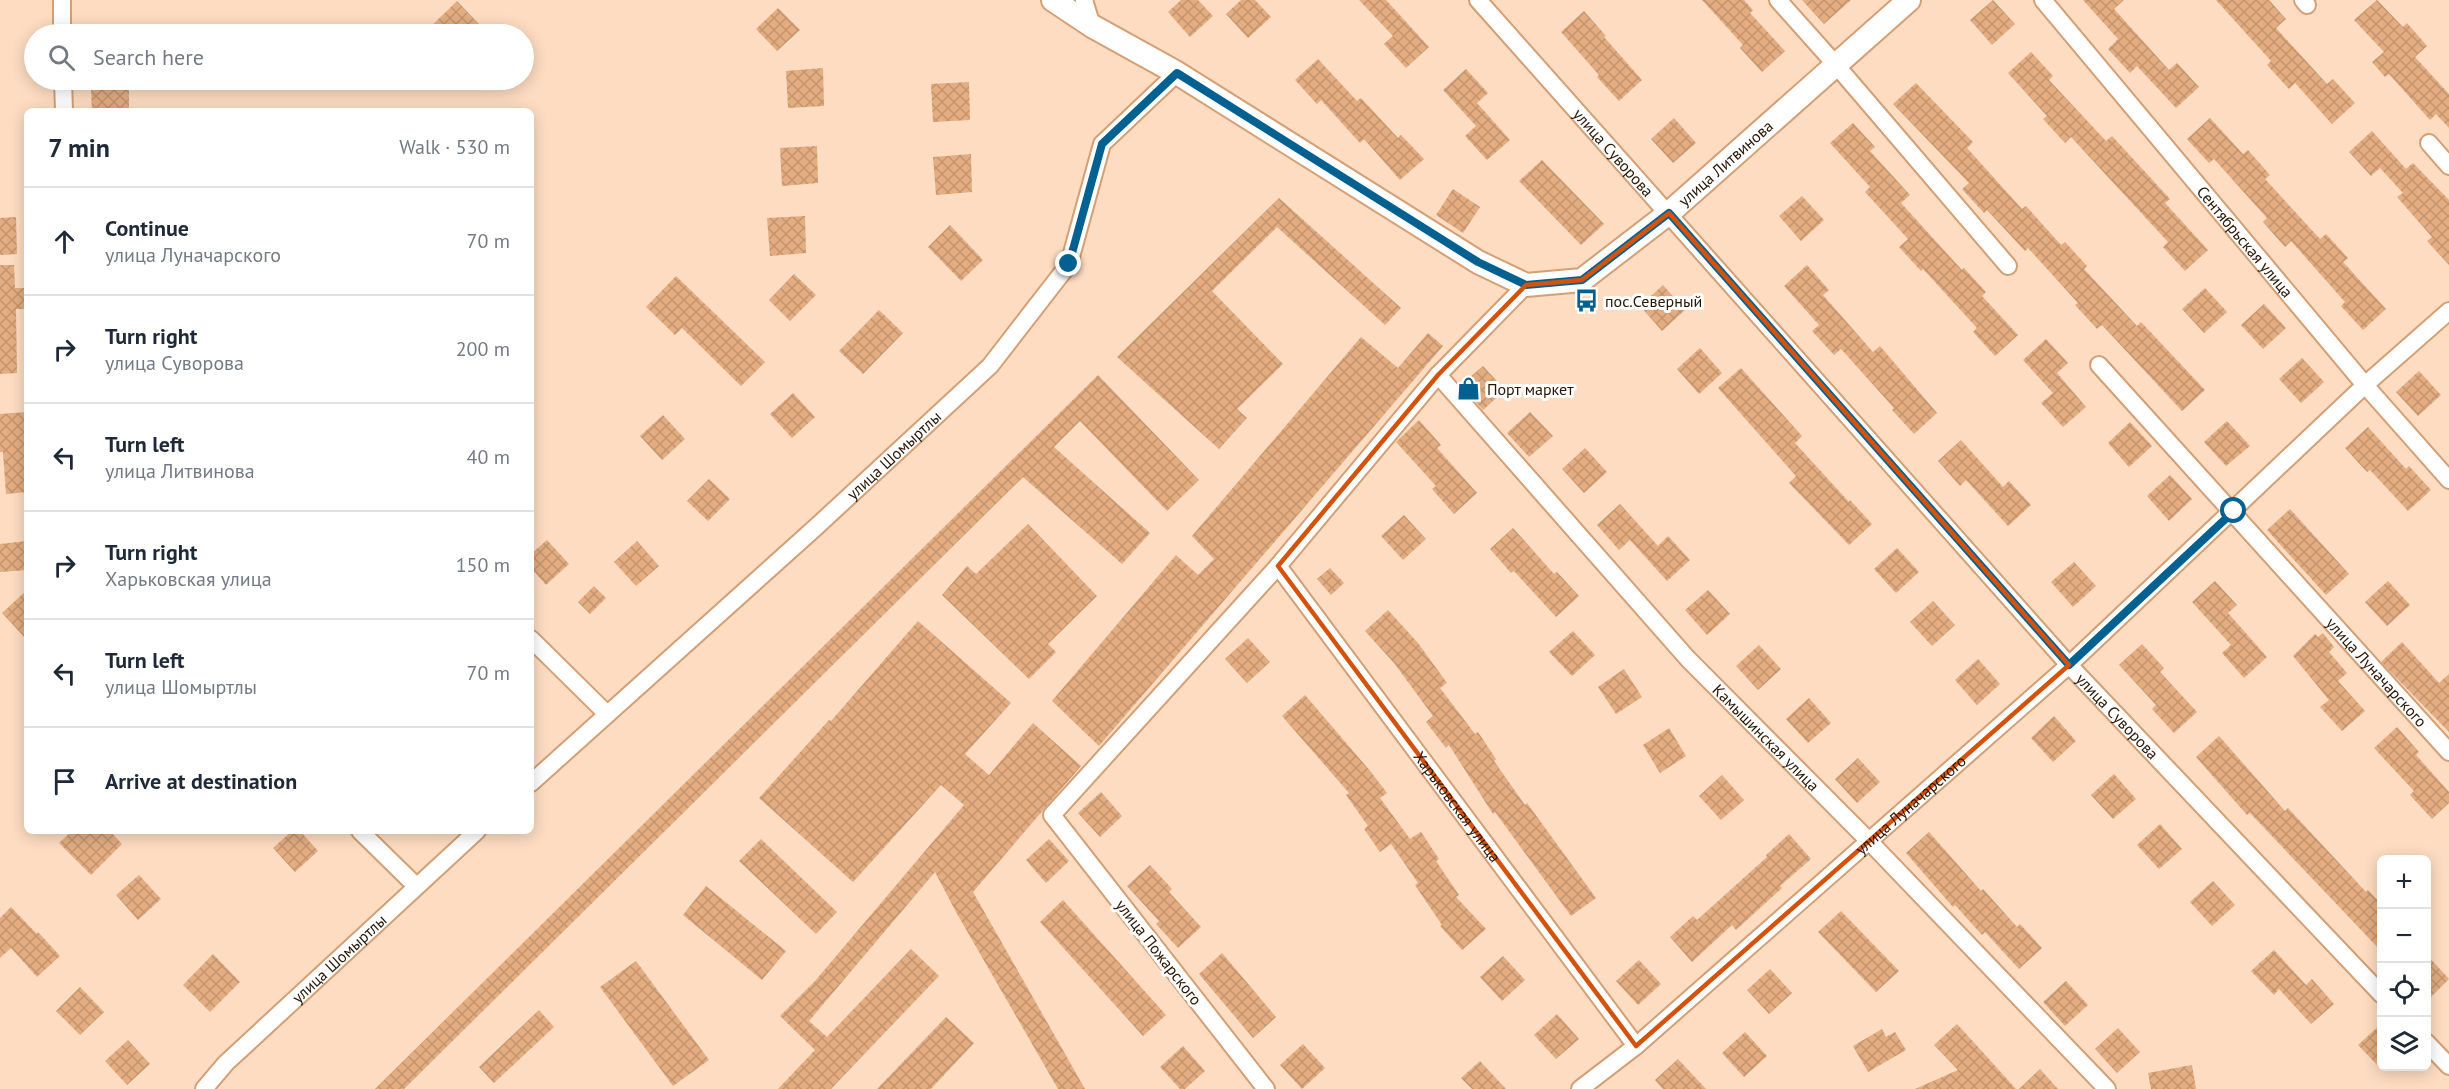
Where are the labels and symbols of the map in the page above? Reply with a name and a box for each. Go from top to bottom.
street label: улица Суворова [1569,104,1658,201]
street label: улица Литвинова [1674,116,1777,210]
street label: Сентябрьская улица [2193,182,2297,301]
route end [1055,250,1081,276]
bus stop icon: пос.Северный [1574,288,1600,314]
place label: пос.Северный [1605,291,1702,311]
shop icon: Порт маркет [1456,376,1482,402]
place label: Порт маркет [1487,379,1574,399]
street label: улица Шомыртлы [842,406,945,504]
route start [2220,497,2246,523]
street label: улица Луначарского [2322,613,2431,731]
street label: улица Суворова [2072,669,2163,763]
street label: Камышинская улица [1708,680,1824,795]
street label: Харьковская улица [1409,747,1505,866]
street label: улица Луначарского [1851,751,1970,859]
street label: улица Пожарского [1112,895,1206,1009]
street label: улица Шомыртлы [288,910,390,1007]

